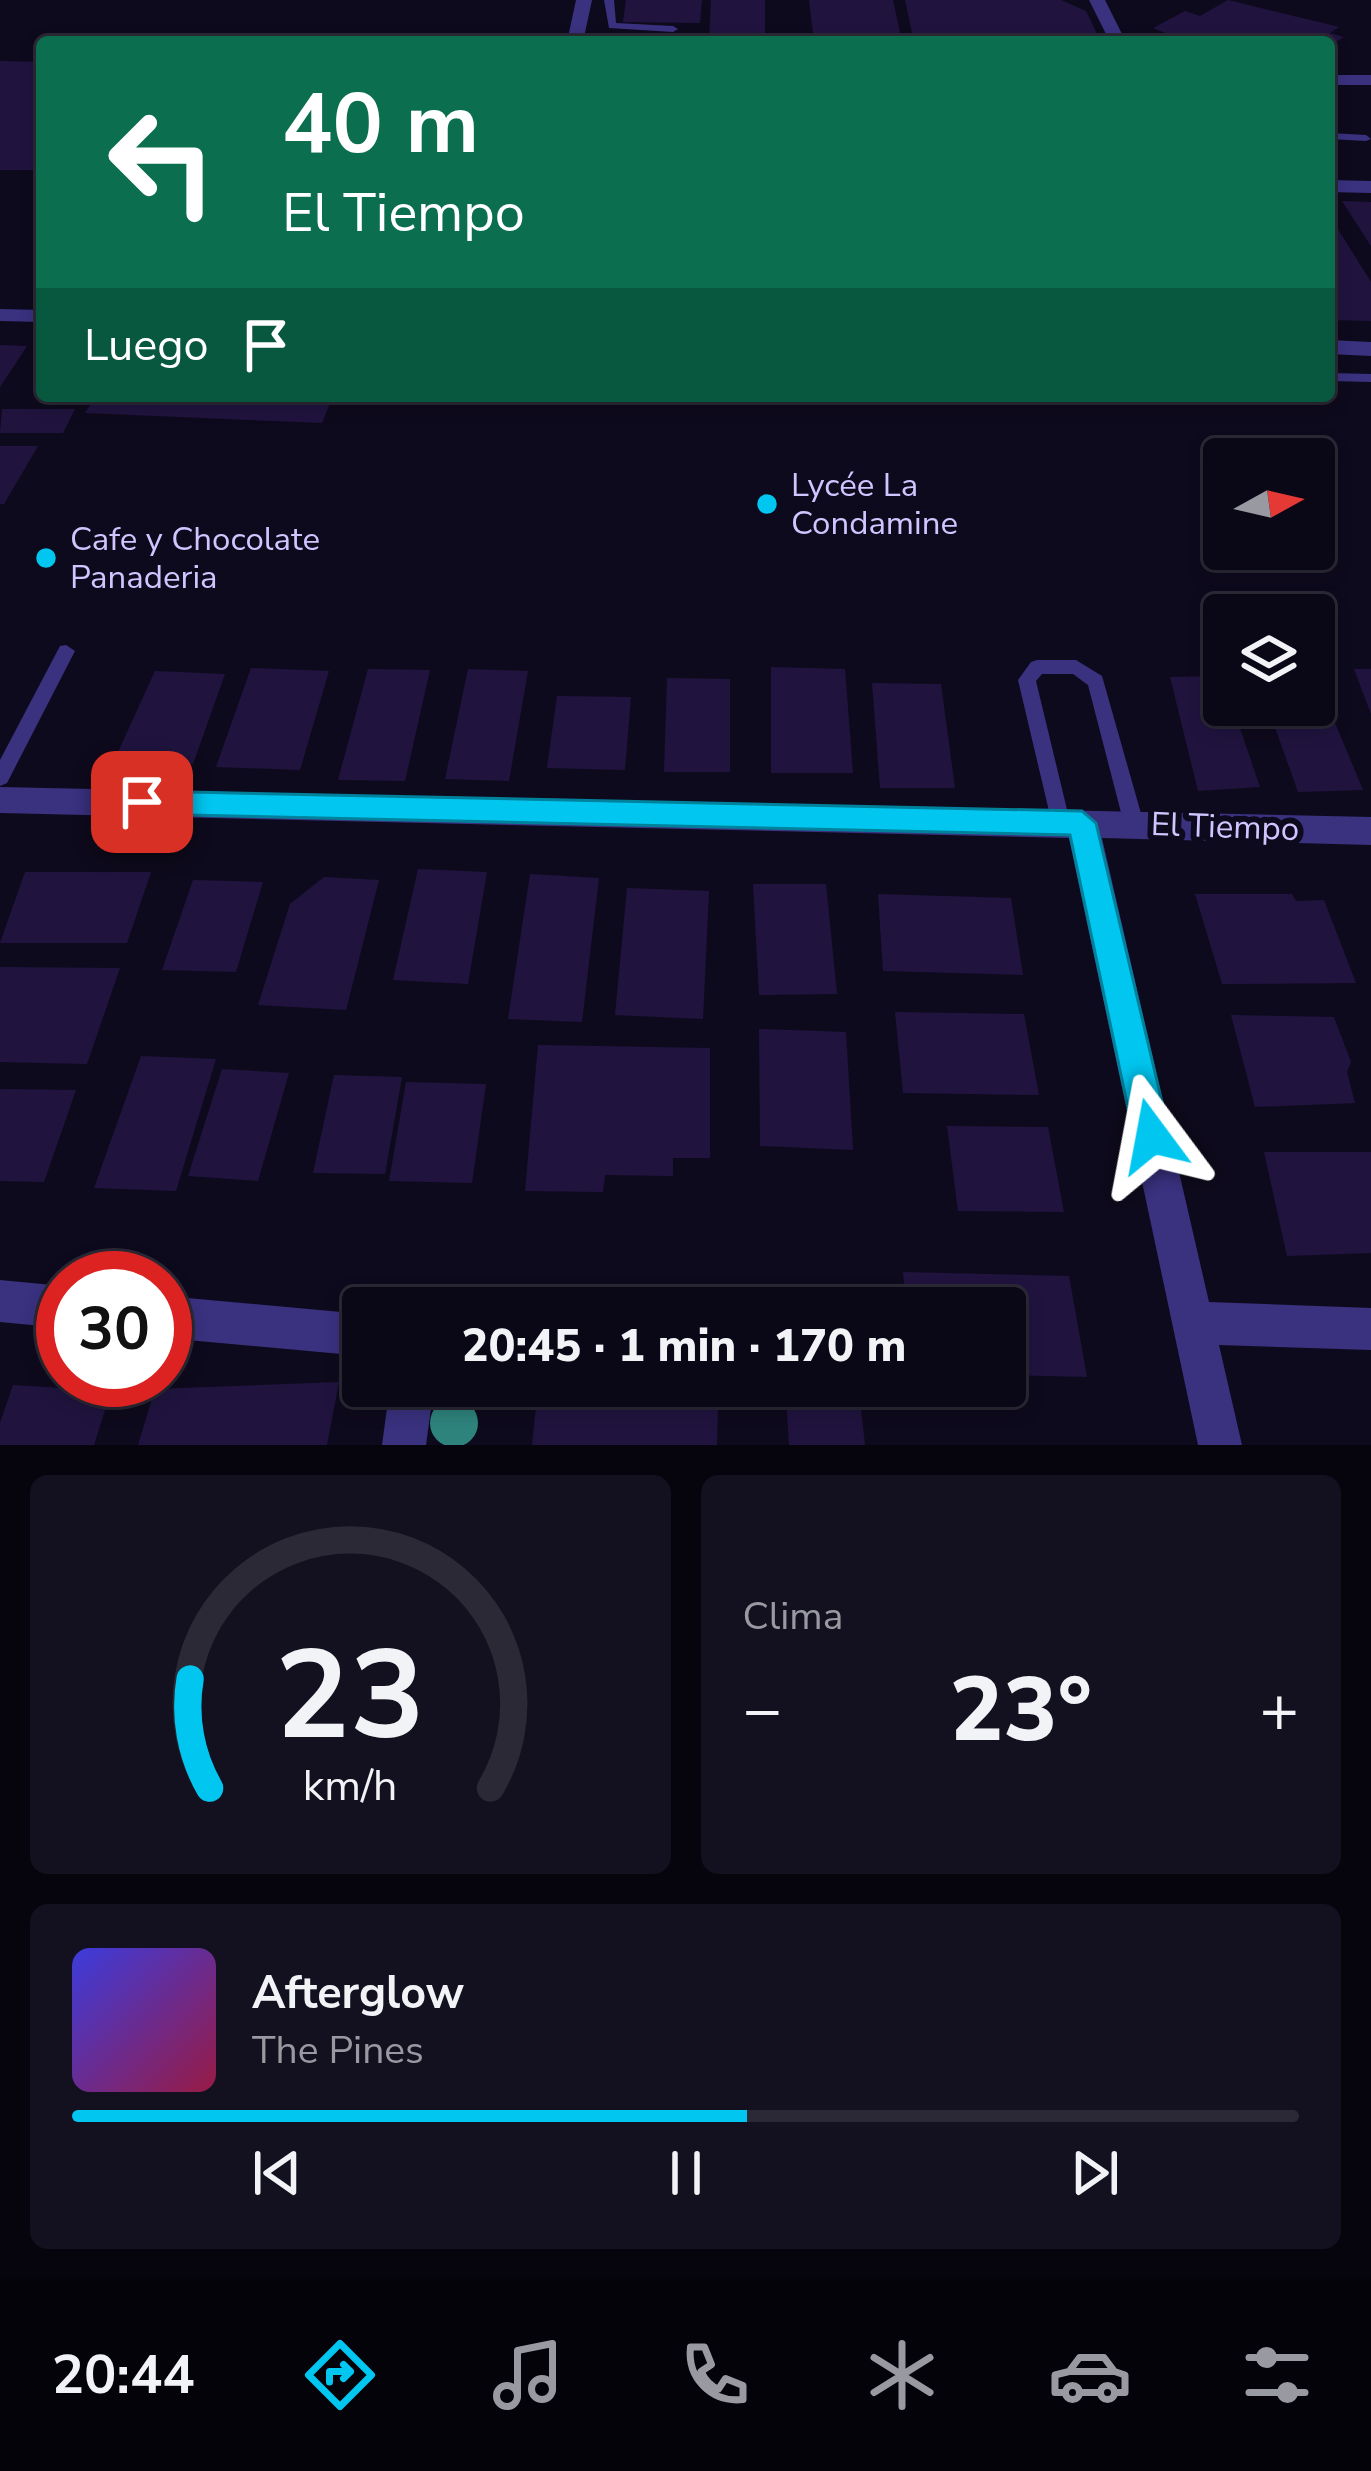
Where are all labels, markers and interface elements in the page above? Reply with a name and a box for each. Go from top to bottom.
text: 40 m [282,67,479,182]
icon: left [84,84,240,240]
text: El Tiempo [282,176,525,250]
icon: arrive [233,312,299,378]
text: Luego [84,315,209,376]
north arrow [1203,438,1335,570]
map controls [1203,438,1335,726]
place label: Lycée La Condamine [791,463,958,546]
marker: Lycée La Condamine [754,491,780,517]
place label: Cafe y Chocolate Panaderia [70,517,320,600]
marker: Cafe y Chocolate Panaderia [33,545,59,571]
button: layers [1203,594,1335,726]
pin [91,751,193,853]
icon: arrive [109,769,175,835]
street label: El Tiempo [1150,802,1300,852]
position arrow [1089,1073,1215,1199]
speed limit sign: 30 [36,1251,192,1407]
text: 20:45 · 1 min · 170 m [461,1316,907,1377]
text: Clima [743,1590,843,1643]
text: 23 [275,1611,425,1781]
text: 23° [949,1649,1092,1772]
text: − [743,1665,782,1755]
text: + [1259,1665,1299,1755]
text: km/h [303,1756,398,1814]
text: Afterglow [252,1963,464,2024]
text: The Pines [252,2024,424,2077]
icon: previous [244,2140,310,2206]
icon: pause [653,2140,719,2206]
icon: next [1062,2140,1128,2206]
icon: directions [298,2333,382,2417]
icon: music [486,2333,570,2417]
icon: phone [673,2333,757,2417]
icon: climate [860,2333,944,2417]
icon: car [1048,2333,1132,2417]
icon: filters [1235,2333,1319,2417]
text: 20:44 [52,2338,195,2412]

